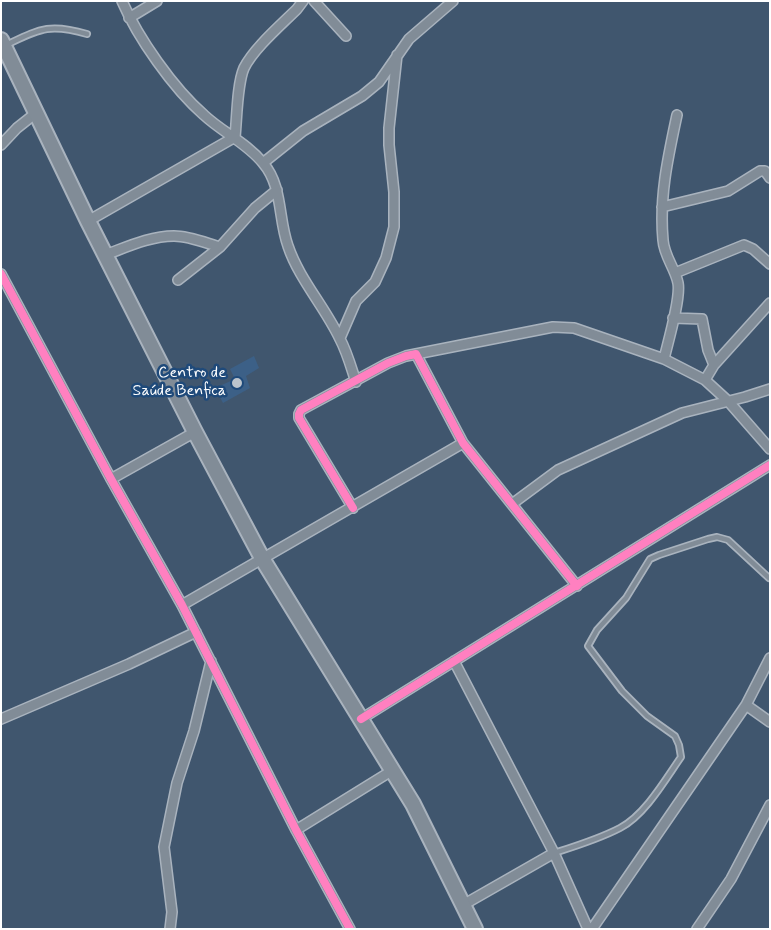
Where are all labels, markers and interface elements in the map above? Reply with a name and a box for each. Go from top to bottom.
place label: Centro de Saúde Benfica [133,364,226,402]
marker: Centro de Saúde Benfica [230,376,244,390]

